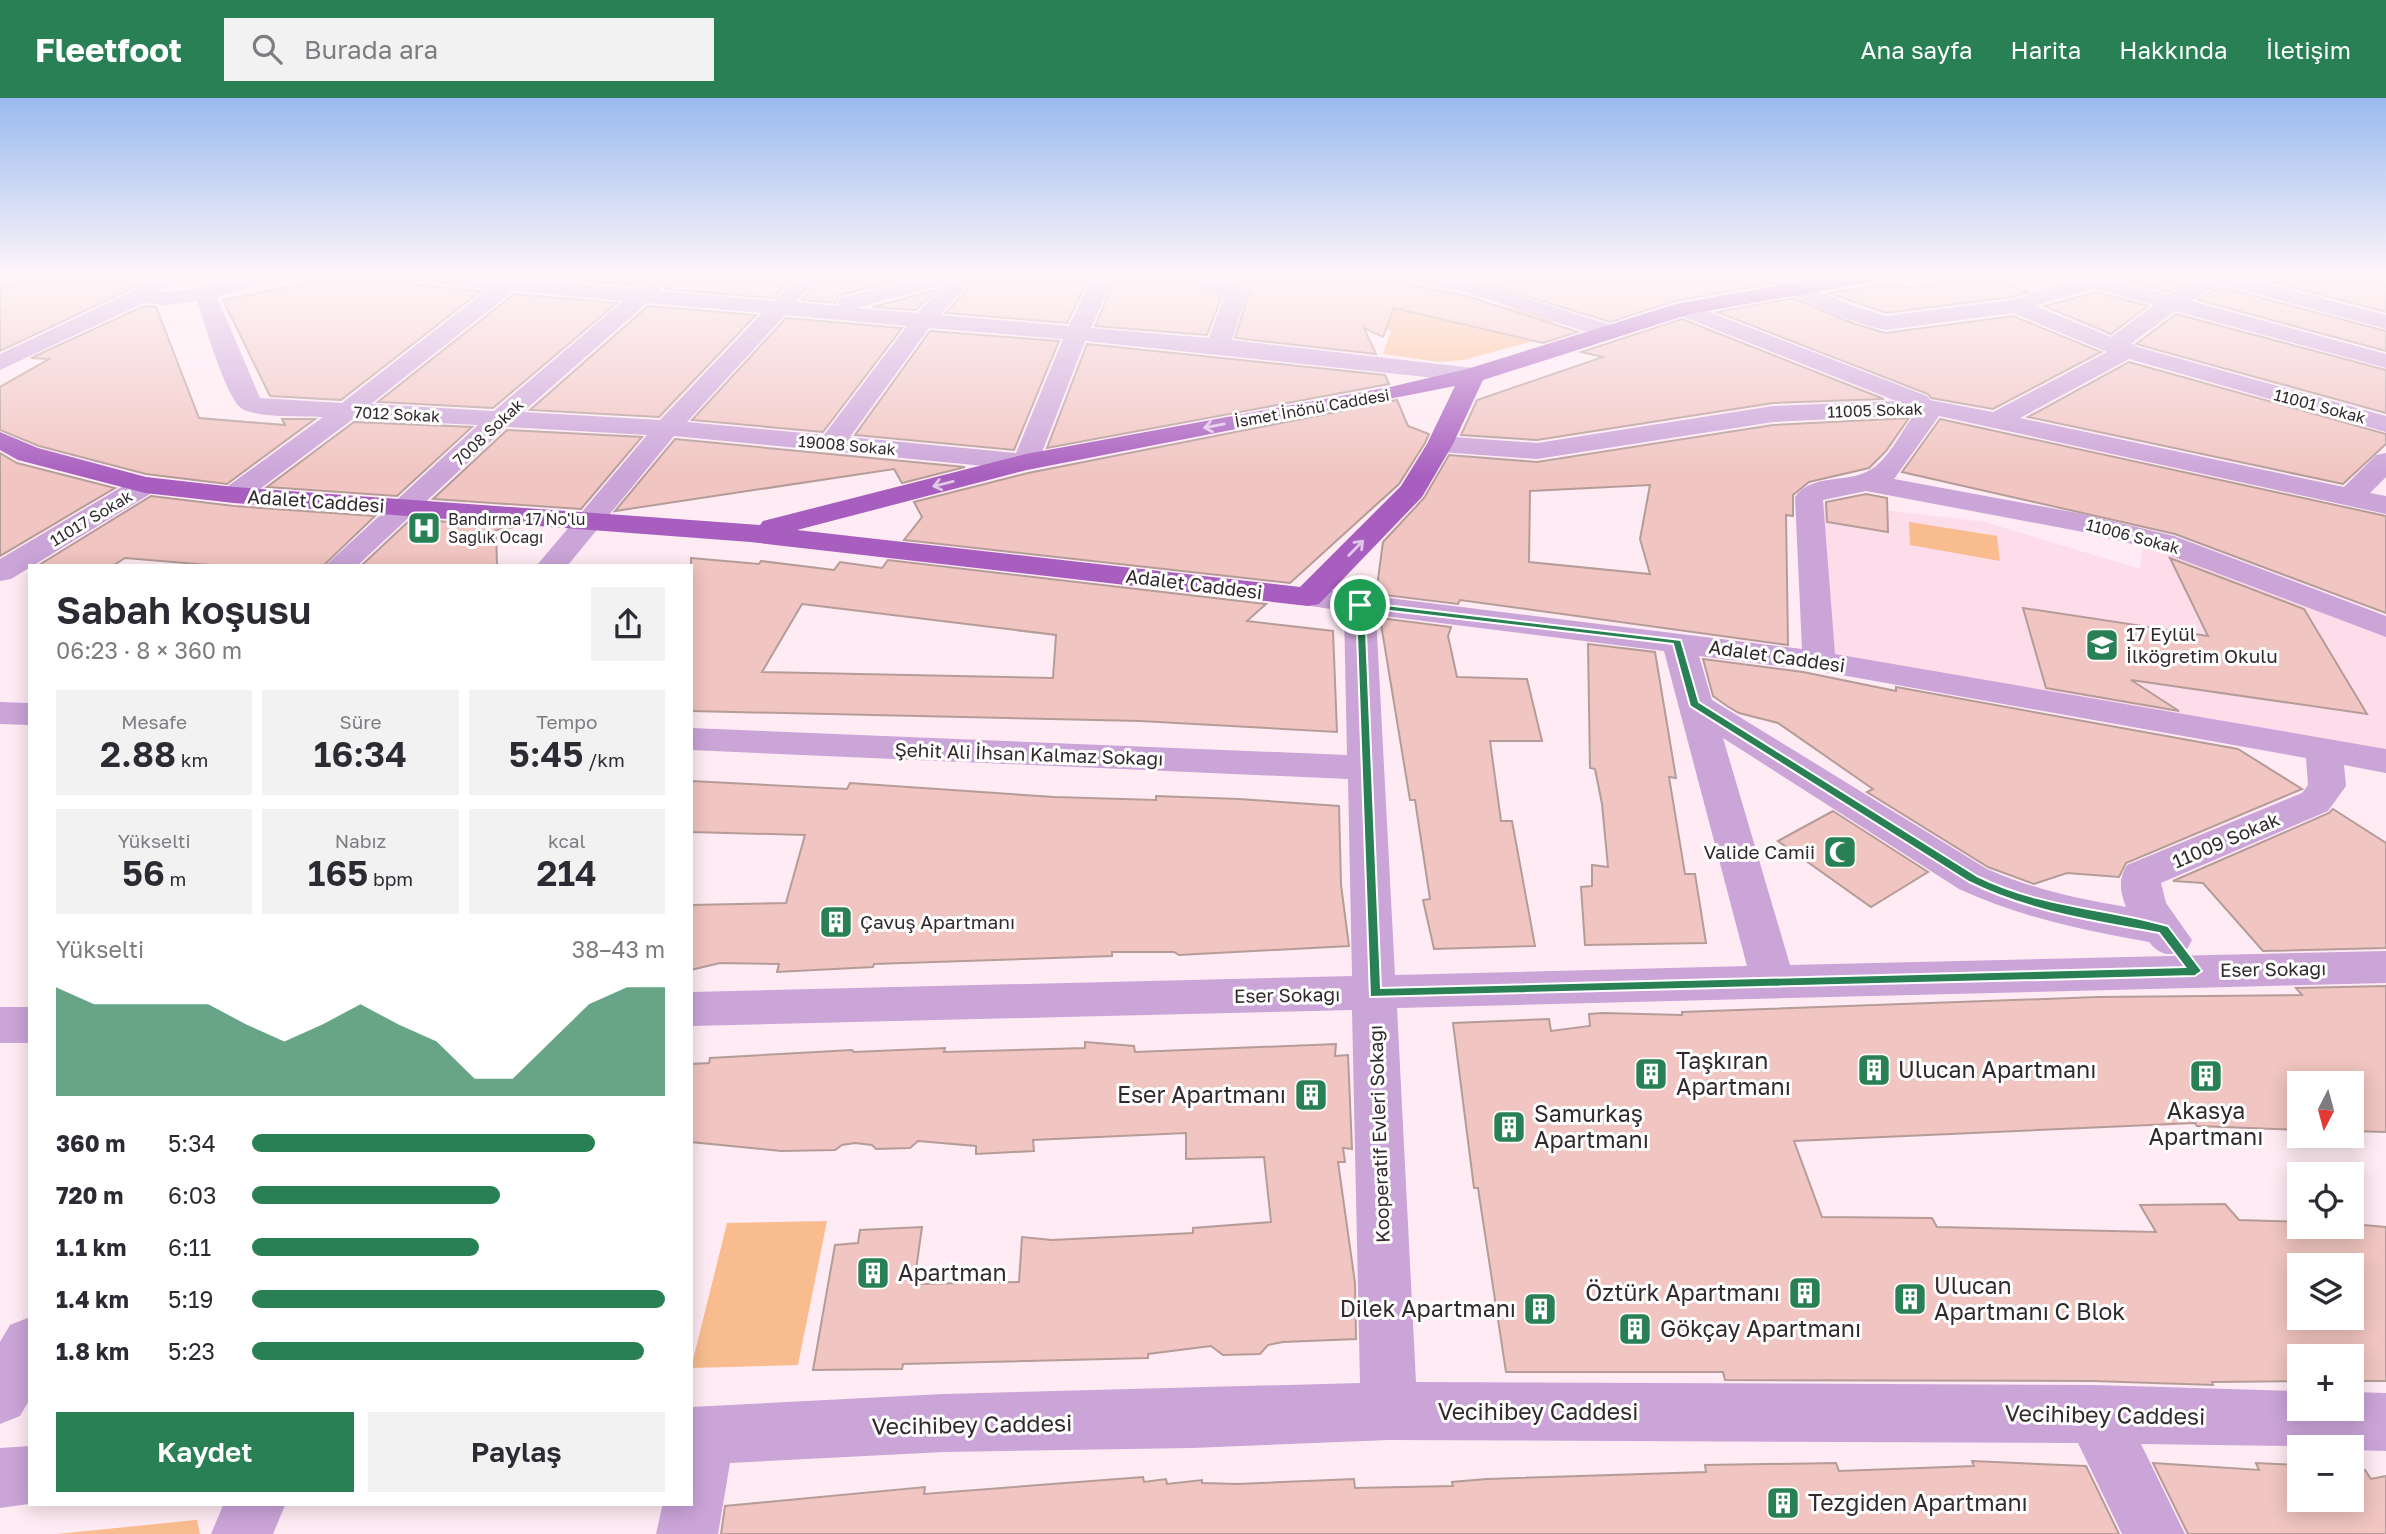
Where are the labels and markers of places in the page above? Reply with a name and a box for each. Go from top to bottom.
hospital icon: Bandırma 17 No'lu Sağlık Ocağı [405,509,443,547]
place label: Bandırma 17 No'lu Sağlık Ocağı [448,509,585,547]
pin [1330,575,1390,635]
place label: 17 Eylül İlköğretim Okulu [2126,622,2278,667]
school or university icon: 17 Eylül İlköğretim Okulu [2083,626,2121,664]
mosque icon: Valide Camii [1821,833,1859,871]
place label: Valide Camii [1703,840,1815,863]
building icon: Çavuş Apartmanı [817,903,855,941]
place label: Çavuş Apartmanı [860,910,1015,933]
place label: Taşkıran Apartmanı [1676,1046,1791,1100]
building icon: Ulucan Apartmanı [1855,1051,1893,1089]
building icon: Taşkıran Apartmanı [1632,1055,1670,1093]
place label: Ulucan Apartmanı [1898,1055,2096,1083]
building icon: Akasya Apartmanı [2187,1057,2225,1095]
building icon: Eser Apartmanı [1292,1076,1330,1114]
place label: Eser Apartmanı [1117,1080,1286,1108]
place label: Akasya Apartmanı [2149,1096,2263,1150]
place label: Samurkaş Apartmanı [1534,1099,1649,1153]
building icon: Samurkaş Apartmanı [1490,1108,1528,1146]
building icon: Apartman [854,1254,892,1292]
place label: Apartman [898,1258,1007,1286]
place label: Ulucan Apartmanı C Blok [1934,1271,2125,1325]
building icon: Öztürk Apartmanı [1786,1274,1824,1312]
place label: Öztürk Apartmanı [1585,1278,1780,1306]
building icon: Ulucan Apartmanı C Blok [1891,1280,1929,1318]
building icon: Dilek Apartmanı [1521,1290,1559,1328]
place label: Dilek Apartmanı [1340,1294,1516,1322]
building icon: Gökçay Apartmanı [1616,1310,1654,1348]
place label: Gökçay Apartmanı [1660,1314,1861,1342]
building icon: Tezgiden Apartmanı [1764,1484,1802,1522]
place label: Tezgiden Apartmanı [1808,1488,2028,1516]

